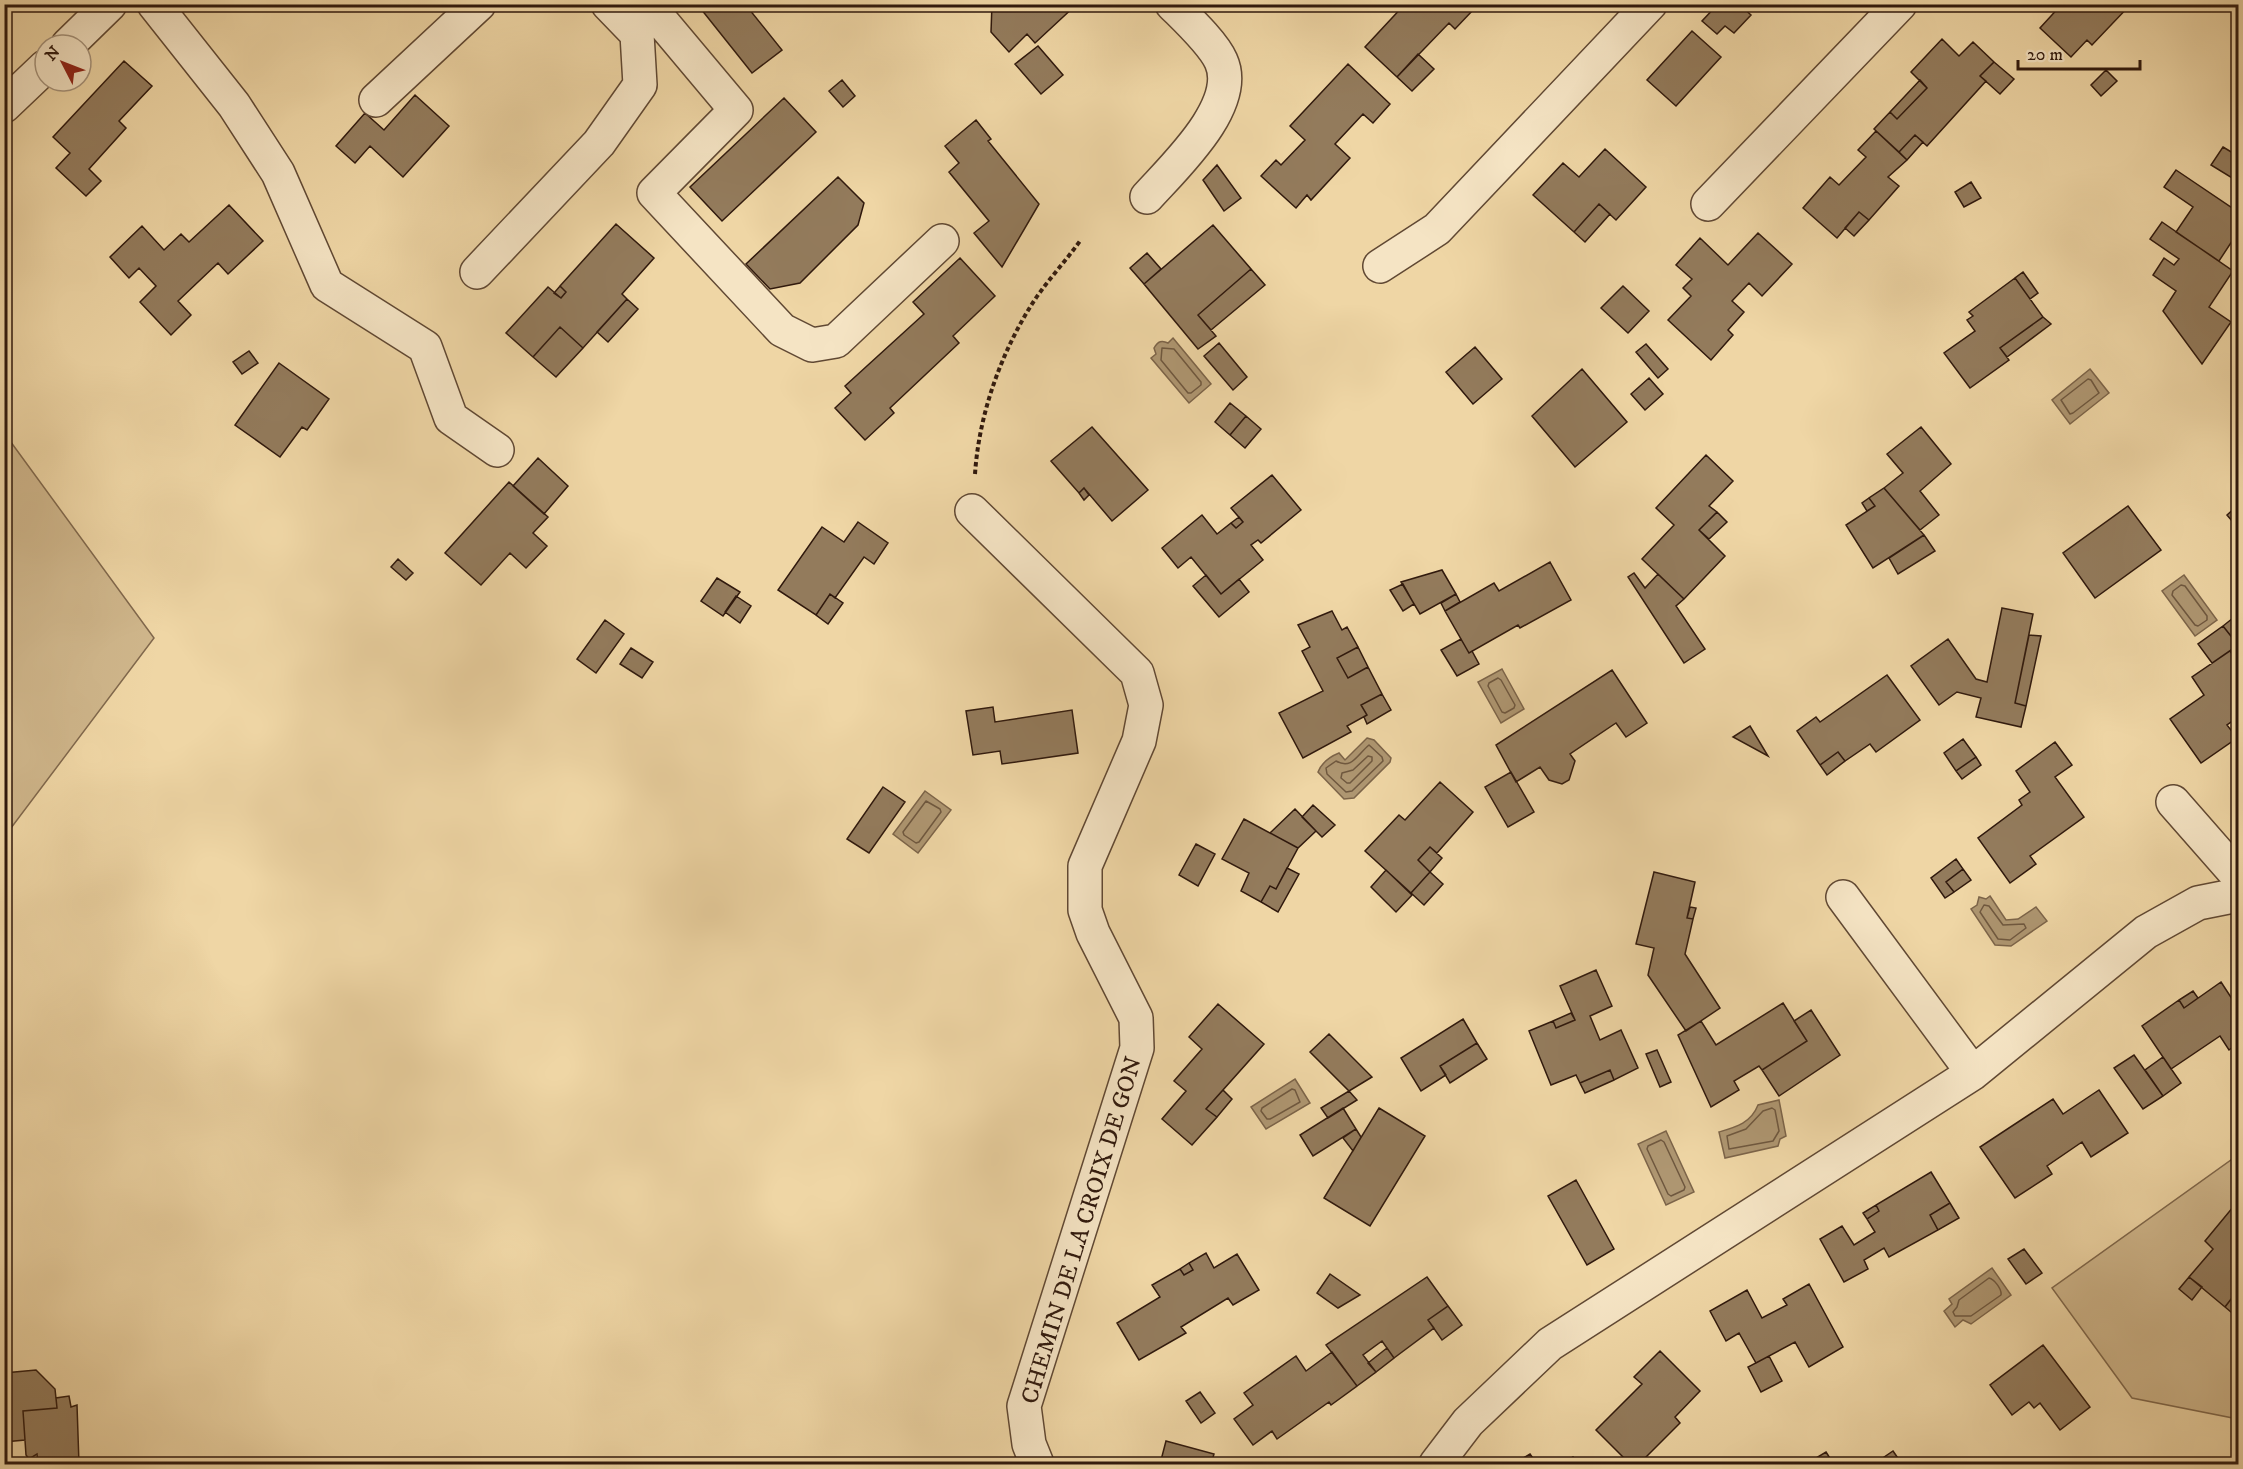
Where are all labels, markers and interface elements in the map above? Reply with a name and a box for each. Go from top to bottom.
north arrow [33,33,93,93]
scale bar [2018,33,2140,71]
text: N [41,42,64,65]
text: 20 m [2027,44,2063,66]
street label: CHEMIN DE LA CROIX DE GON [1015,1053,1149,1408]

